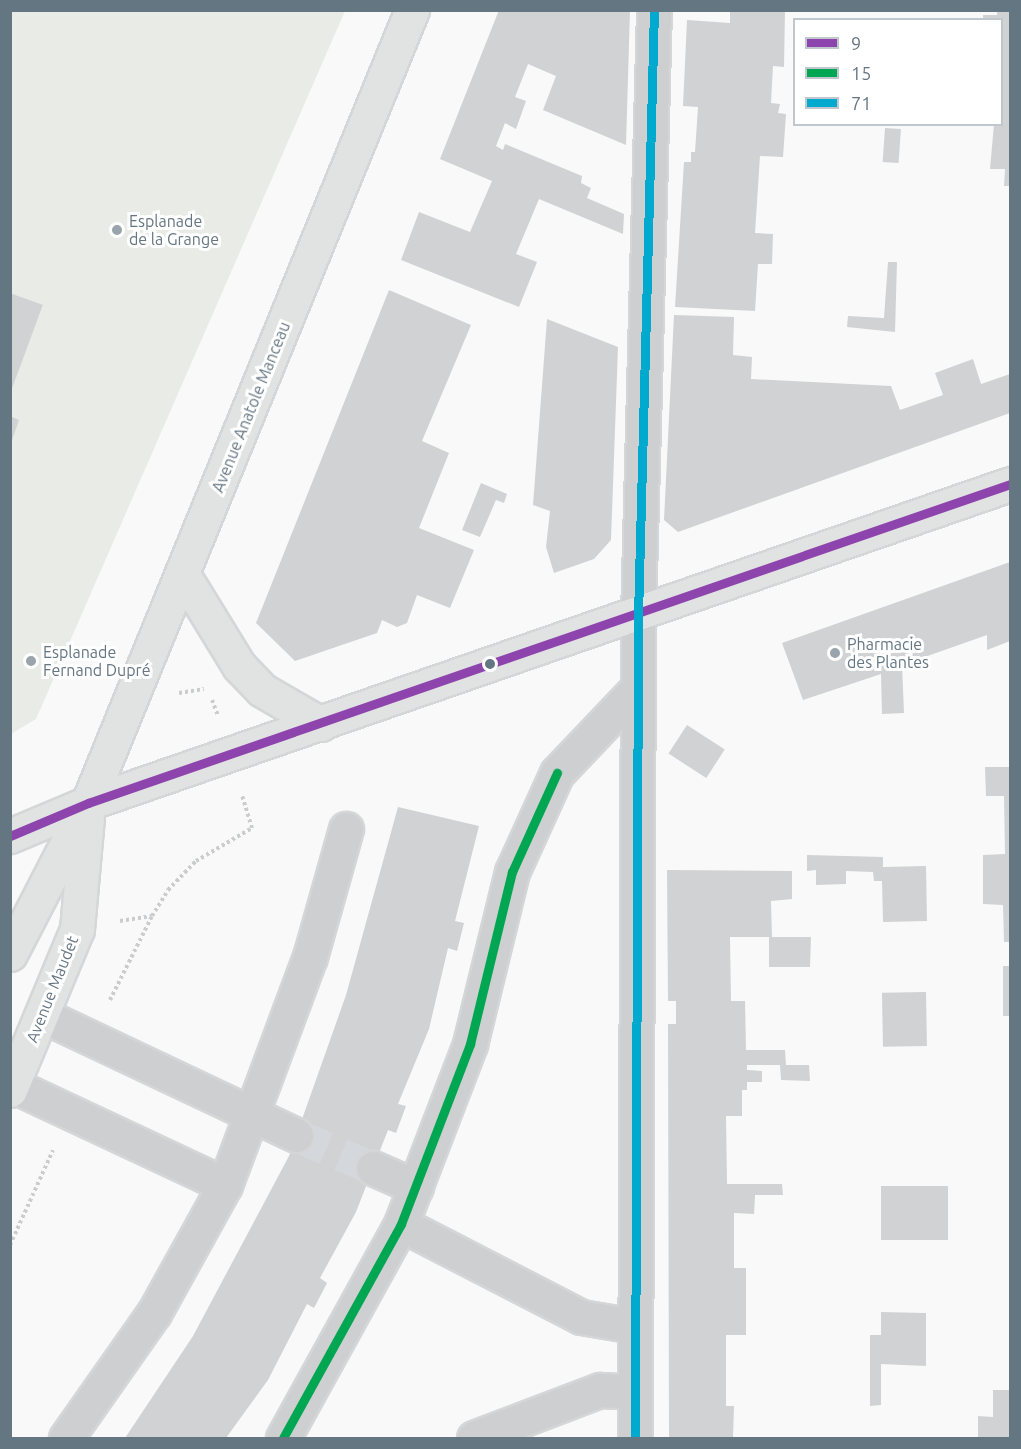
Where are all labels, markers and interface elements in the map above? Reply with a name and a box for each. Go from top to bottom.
legend [793,18,1003,126]
text: 9 [851,33,861,53]
text: 15 [851,63,871,83]
text: 71 [851,93,871,113]
place label: Esplanade de la Grange [129,211,219,249]
marker: Esplanade de la Grange [110,223,124,237]
street label: Avenue Anatole Manceau [208,319,294,495]
place label: Pharmacie des Plantes [847,634,929,672]
place label: Esplanade Fernand Dupré [43,642,150,680]
marker: Pharmacie des Plantes [828,646,842,660]
marker: Esplanade Fernand Dupré [24,654,38,668]
unlabelled marker [484,658,496,670]
street label: Avenue Maudet [22,933,82,1045]

